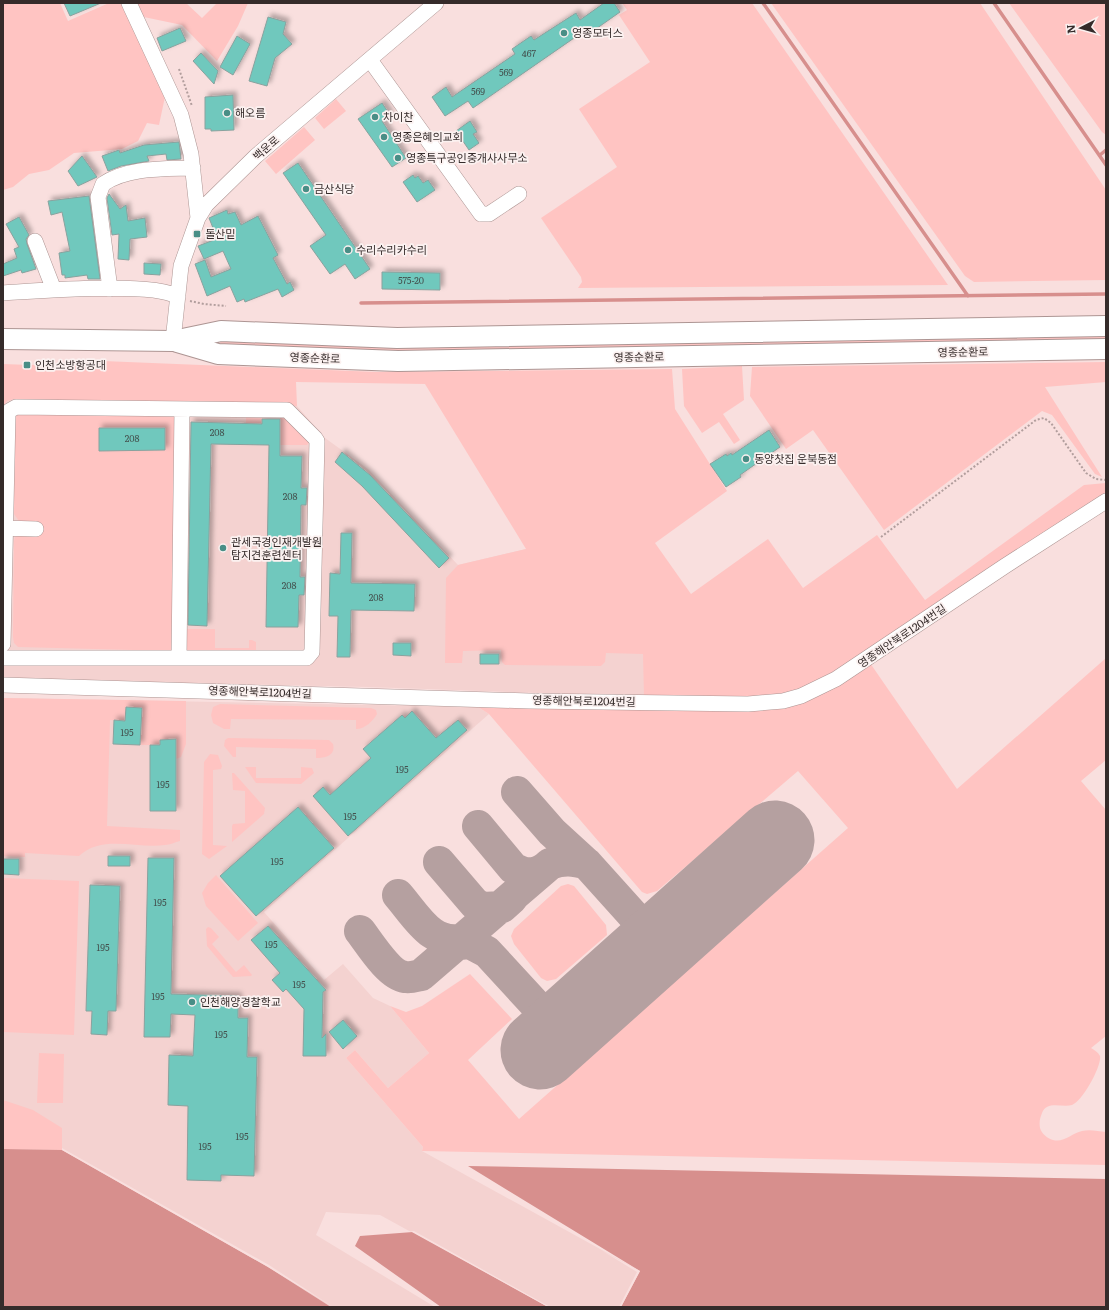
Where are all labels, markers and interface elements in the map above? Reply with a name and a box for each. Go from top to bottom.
north arrow [1061,8,1101,48]
place label: 영종모터스 [572,24,623,40]
text: N [1062,24,1078,35]
marker: 영종모터스 [559,28,569,38]
house number: 467 [522,46,537,60]
house number: 569 [499,65,513,79]
house number: 569 [471,84,485,98]
place label: 해오름 [235,104,265,120]
marker: 해오름 [222,108,232,118]
place label: 차이찬 [383,108,413,124]
marker: 차이찬 [370,112,380,122]
place label: 영종은혜의교회 [392,128,463,144]
street label: 백운로 [249,131,282,163]
marker: 영종은혜의교회 [379,132,389,142]
place label: 영종특구공인중개사사무소 [406,149,527,165]
marker: 영종특구공인중개사사무소 [393,153,403,163]
place label: 금산식당 [314,180,354,196]
marker: 금산식당 [301,184,311,194]
place label: 돌산밑 [205,225,235,241]
marker: 돌산밑 [192,229,202,239]
place label: 수리수리카수리 [356,241,427,257]
marker: 수리수리카수리 [343,245,353,255]
house number: 575-20 [398,273,424,287]
street label: 영종순환로 [938,343,988,359]
street label: 영종순환로 [289,348,341,366]
street label: 영종순환로 [614,348,664,364]
place label: 인천소방항공대 [35,356,106,372]
marker: 인천소방항공대 [22,360,32,370]
house number: 208 [210,425,224,439]
house number: 208 [125,431,139,445]
place label: 동양찻집 운북동점 [754,450,837,466]
marker: 동양찻집 운북동점 [741,454,751,464]
house number: 208 [283,489,297,503]
place label: 관세국경인재개발원 탐지견훈련센터 [231,533,322,562]
marker: 관세국경인재개발원 탐지견훈련센터 [218,543,228,553]
house number: 208 [282,578,296,592]
house number: 208 [369,590,383,604]
street label: 영종해안북로1204번길 [854,600,949,671]
street label: 영종해안북로1204번길 [208,681,312,701]
street label: 영종해안북로1204번길 [532,691,636,709]
house number: 195 [121,725,134,739]
house number: 195 [396,762,409,776]
house number: 195 [157,777,170,791]
house number: 195 [344,809,357,823]
house number: 195 [271,854,284,868]
house number: 195 [154,895,167,909]
house number: 195 [265,937,278,951]
house number: 195 [97,940,110,954]
house number: 195 [293,977,306,991]
house number: 195 [152,989,165,1003]
place label: 인천해양경찰학교 [200,993,281,1009]
marker: 인천해양경찰학교 [187,997,197,1007]
house number: 195 [215,1027,228,1041]
house number: 195 [236,1129,249,1143]
house number: 195 [199,1139,212,1153]

